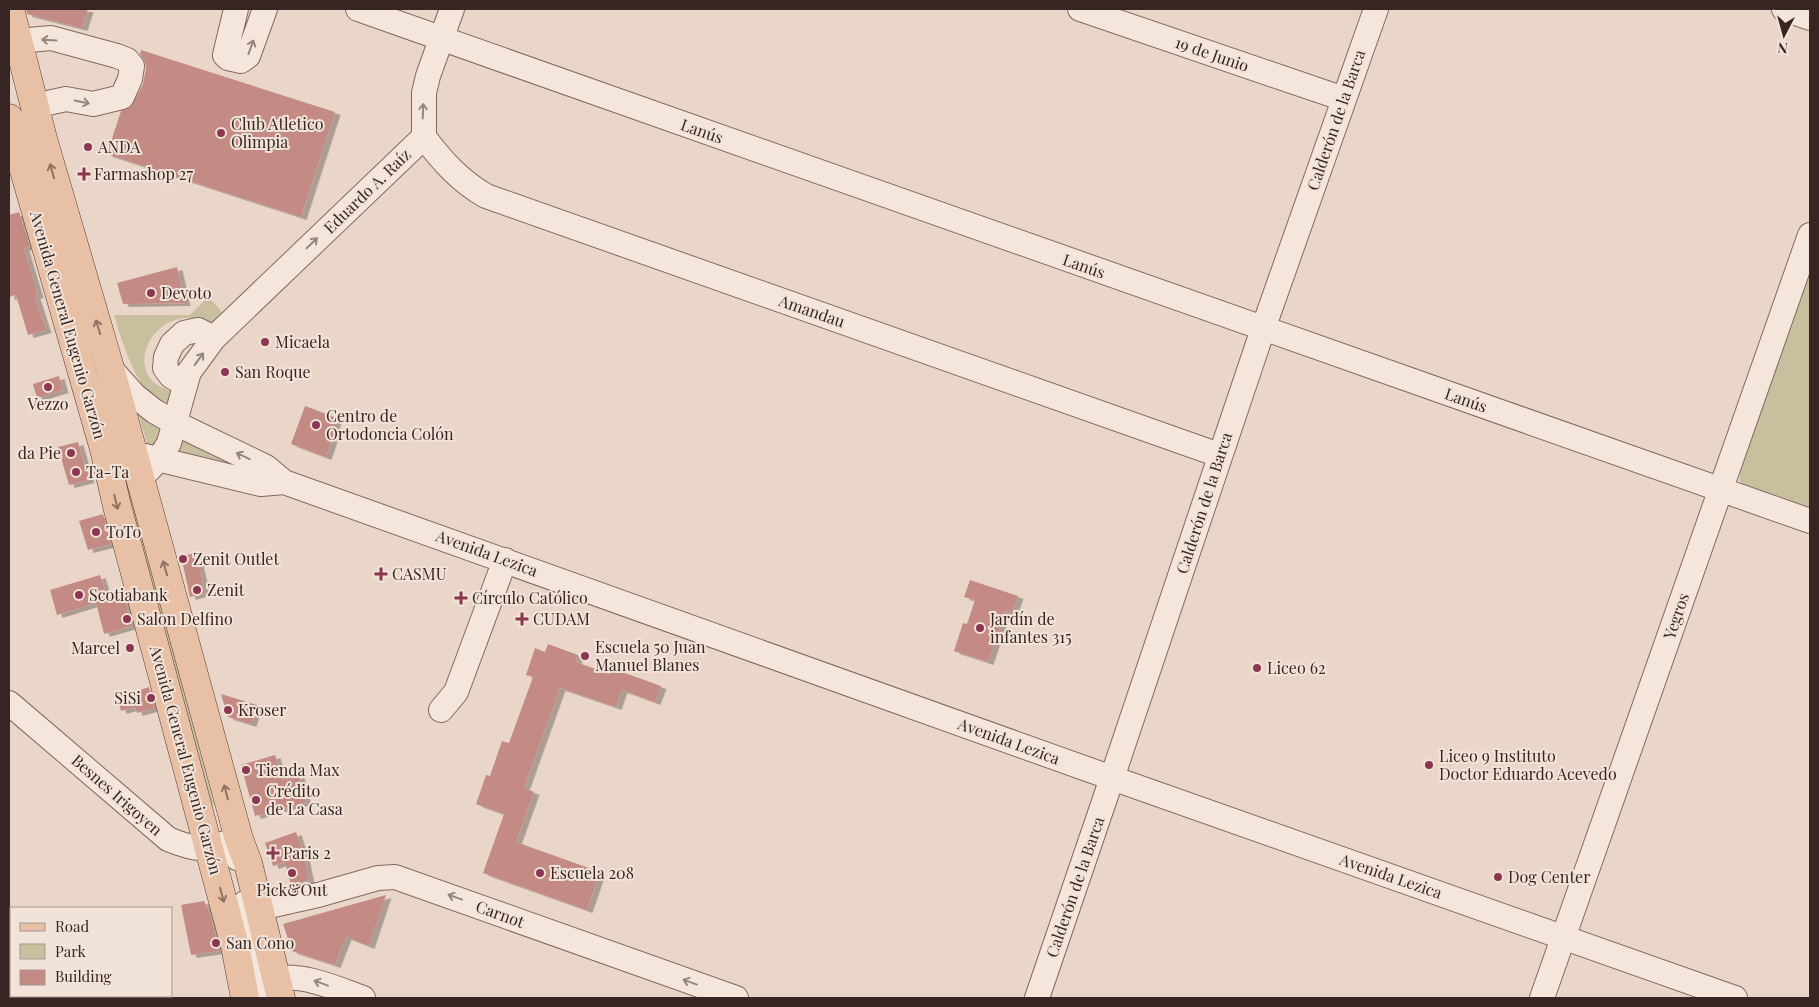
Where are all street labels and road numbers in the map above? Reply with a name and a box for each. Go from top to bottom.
street label: 19 de Junio [1172,31,1252,76]
street label: Calderón de la Barca [1302,47,1369,193]
street label: Lanús [678,114,726,148]
street label: Eduardo A. Raíz [319,143,415,238]
street label: Avenida General Eugenio Garzón [26,207,111,442]
street label: Lanús [1060,249,1108,283]
street label: Amandau [775,289,848,332]
street label: Lanús [1442,383,1490,417]
street label: Calderón de la Barca [1171,429,1236,576]
street label: Avenida Lezica [432,524,541,581]
street label: Yegros [1658,590,1693,643]
street label: Avenida General Eugenio Garzón [145,642,227,877]
street label: Avenida Lezica [954,712,1063,769]
street label: Besnes Irigoyen [68,749,167,840]
street label: Calderón de la Barca [1041,814,1108,960]
street label: Avenida Lezica [1336,848,1445,903]
street label: Carnot [473,895,528,932]

